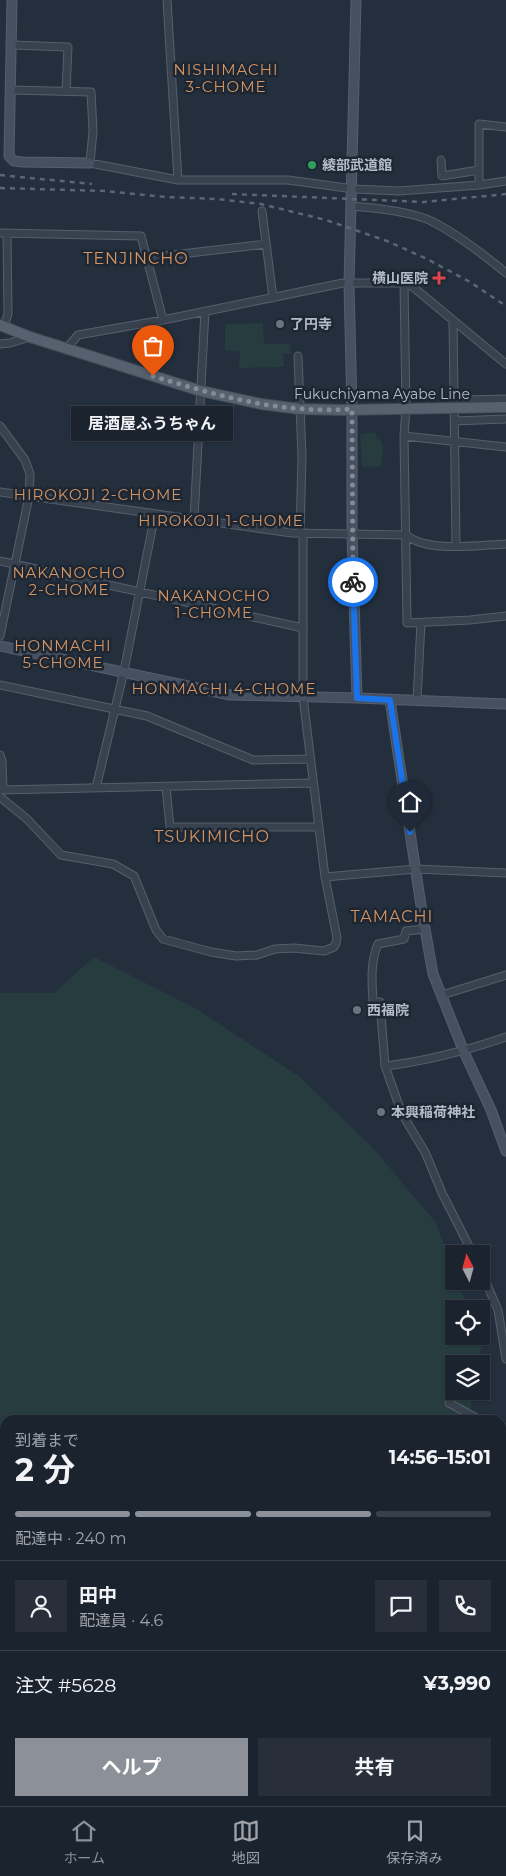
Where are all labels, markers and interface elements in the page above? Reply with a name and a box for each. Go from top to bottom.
district label: NISHIMACHI 3-CHOME [174,60,278,96]
place label: 綾部武道館 [322,156,392,174]
marker: 綾部武道館 [306,159,318,171]
district label: TENJINCHO [83,249,189,268]
place label: 横山医院 [372,269,428,287]
marker: 横山医院 [432,271,446,285]
place label: 了円寺 [290,315,332,333]
marker: 了円寺 [274,318,286,330]
pin [132,325,174,376]
icon: bag [139,332,167,360]
street label: Fukuchiyama Ayabe Line [294,385,470,403]
callout: 居酒屋ふうちゃん [72,406,234,441]
text: 居酒屋ふうちゃん [88,414,216,433]
district label: HIROKOJI 2-CHOME [14,485,182,504]
district label: HIROKOJI 1-CHOME [138,511,304,530]
courier [328,557,378,607]
district label: NAKANOCHO 2-CHOME [12,563,126,599]
icon: bike [339,568,367,596]
district label: NAKANOCHO 1-CHOME [157,586,271,622]
district label: HONMACHI 5-CHOME [14,636,112,672]
district label: HONMACHI 4-CHOME [132,679,316,698]
pin [389,781,431,832]
icon: home [396,788,424,816]
district label: TSUKIMICHO [154,827,270,846]
district label: TAMACHI [351,907,433,926]
place label: 西福院 [367,1001,409,1019]
marker: 西福院 [351,1004,363,1016]
place label: 本興稲荷神社 [391,1103,475,1121]
marker: 本興稲荷神社 [375,1106,387,1118]
north arrow [445,1245,490,1290]
map controls [445,1245,490,1400]
button: locate [445,1300,490,1345]
button: layers [445,1355,490,1400]
text: 到着まで [15,1431,79,1450]
text: 14:56–15:01 [389,1446,491,1469]
text: 2 分 [15,1450,75,1489]
text: 配達中 · 240 m [15,1529,126,1548]
button: person [15,1580,67,1632]
button: chat [375,1580,427,1632]
button: phone [439,1580,491,1632]
text: 田中 [79,1584,117,1607]
text: 配達員 · 4.6 [79,1611,163,1630]
text: ¥3,990 [423,1672,491,1695]
text: 注文 #5628 [15,1674,116,1697]
button: ヘルプ [15,1738,248,1796]
button: 共有 [258,1738,491,1796]
tab: ホーム [63,1817,105,1867]
tab: 地図 [232,1817,260,1867]
tab: 保存済み [387,1817,443,1867]

